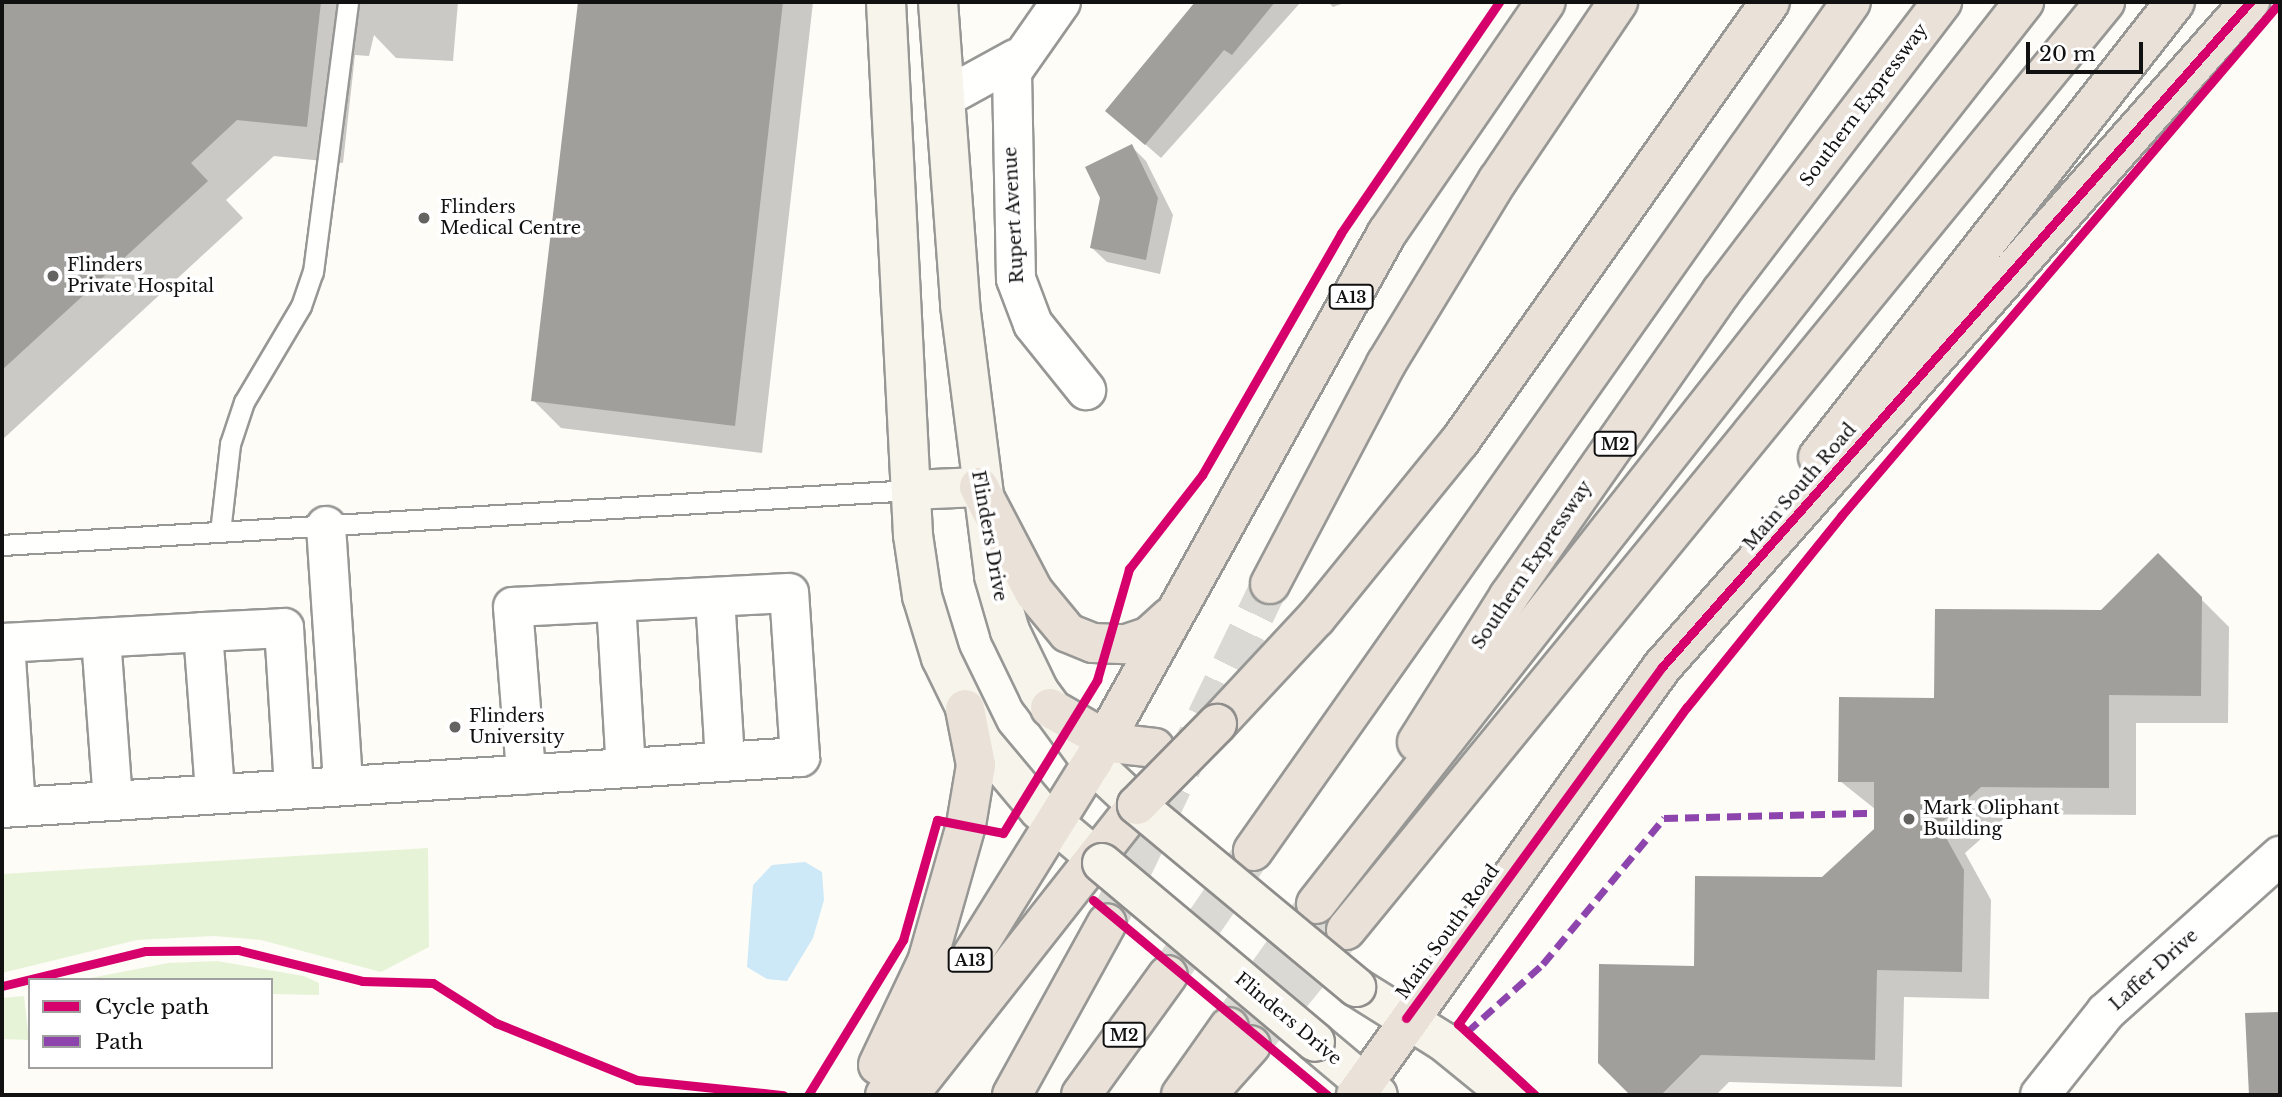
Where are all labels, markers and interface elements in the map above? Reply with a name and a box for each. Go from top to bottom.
street label: Southern Expressway [1796,19,1932,191]
scale bar [2030,28,2147,72]
text: 20 m [2039,41,2096,67]
street label: Rupert Avenue [1000,146,1028,284]
place label: Flinders Medical Centre [440,197,581,240]
marker: Flinders Medical Centre [414,208,434,228]
place label: Flinders Private Hospital [67,255,214,298]
marker: Flinders Private Hospital [45,268,61,284]
road number: A13 [1328,284,1374,310]
street label: Main South Road [1739,419,1861,555]
road number: M2 [1592,432,1638,457]
street label: Flinders Drive [967,469,1011,603]
street label: Southern Expressway [1468,477,1596,653]
place label: Flinders University [469,706,564,748]
marker: Flinders University [447,719,463,735]
place label: Mark Oliphant Building [1923,798,2060,840]
marker: Mark Oliphant Building [1901,811,1917,827]
street label: Main South Road [1392,861,1504,1003]
street label: Laffer Drive [2105,925,2203,1015]
road number: A13 [947,948,993,972]
street label: Flinders Drive [1230,968,1346,1070]
legend [28,978,273,1069]
text: Cycle path [95,994,209,1020]
road number: M2 [1101,1023,1147,1048]
text: Path [95,1029,143,1055]

